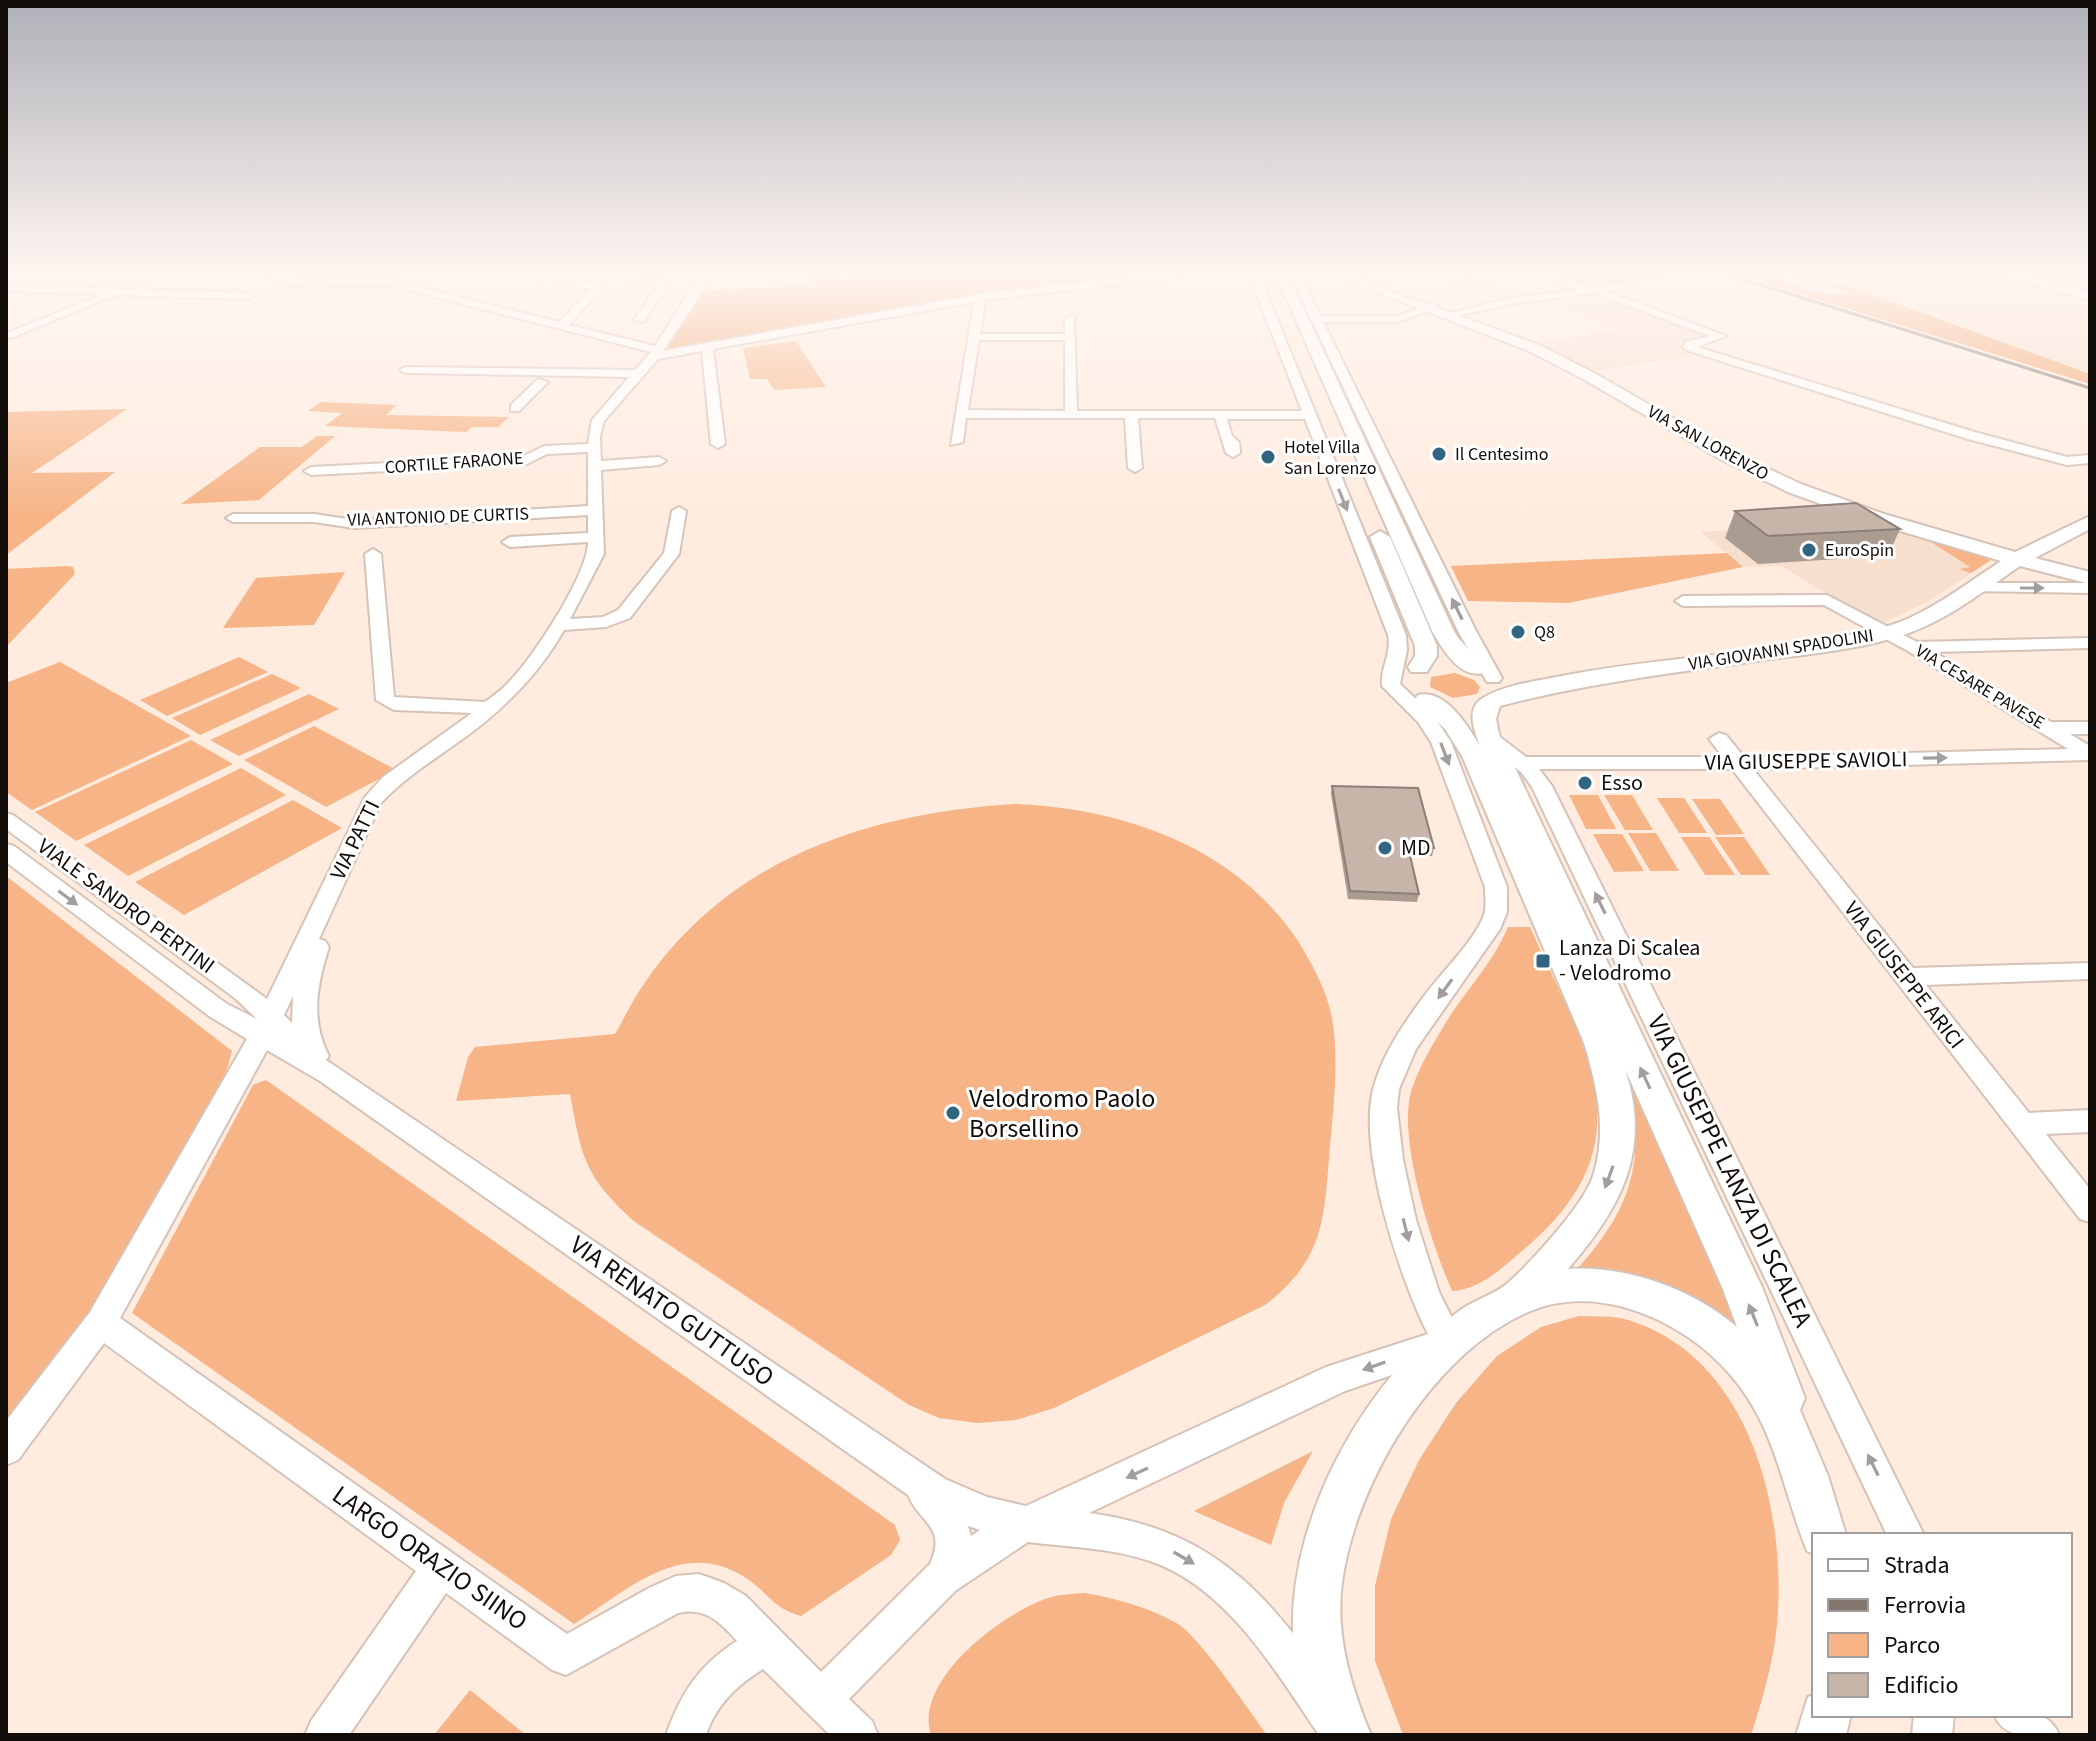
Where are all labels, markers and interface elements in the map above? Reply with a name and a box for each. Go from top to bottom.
street label: VIA SAN LORENZO [1643,399,1773,487]
place label: Hotel Villa San Lorenzo [1284,435,1377,481]
place label: Il Centesimo [1455,442,1548,467]
marker: Il Centesimo [1430,445,1448,463]
street label: CORTILE FARAONE [384,446,524,480]
marker: Hotel Villa San Lorenzo [1259,448,1277,466]
one-way arrow [1337,488,1350,512]
street label: VIA ANTONIO DE CURTIS [347,501,529,533]
place label: EuroSpin [1825,538,1894,563]
marker: EuroSpin [1800,541,1818,559]
one-way arrow [2020,582,2045,594]
one-way arrow [1450,598,1464,621]
place label: Q8 [1534,620,1555,645]
marker: Q8 [1509,623,1527,641]
street label: VIA GIOVANNI SPADOLINI [1687,623,1875,677]
street label: VIA CESARE PAVESE [1911,639,2049,735]
one-way arrow [1439,742,1452,766]
street label: VIA GIUSEPPE SAVIOLI [1704,743,1908,779]
one-way arrow [1923,752,1948,764]
place label: Esso [1601,767,1643,799]
marker: Esso [1576,774,1594,792]
street label: VIA PATTI [322,795,388,885]
street label: VIALE SANDRO PERTINI [31,831,221,981]
place label: MD [1401,832,1431,864]
marker: MD [1376,839,1394,857]
one-way arrow [58,890,79,906]
one-way arrow [1594,892,1607,915]
street label: VIA GIUSEPPE ARICI [1836,894,1972,1056]
place label: Lanza Di Scalea - Velodromo [1559,932,1700,989]
marker: Lanza Di Scalea - Velodromo [1534,952,1552,970]
one-way arrow [1437,978,1453,1000]
street label: VIA GIUSEPPE LANZA DI SCALEA [1638,1009,1822,1334]
one-way arrow [1639,1066,1652,1090]
place label: Velodromo Paolo Borsellino [969,1080,1155,1147]
marker: Velodromo Paolo Borsellino [944,1104,962,1122]
one-way arrow [1603,1165,1615,1189]
one-way arrow [1400,1217,1412,1242]
street label: VIA RENATO GUTTUSO [562,1227,782,1395]
one-way arrow [1746,1303,1759,1327]
one-way arrow [1361,1360,1385,1372]
one-way arrow [1866,1453,1880,1476]
one-way arrow [1125,1466,1148,1480]
street label: LARGO ORAZIO SIINO [325,1477,535,1639]
legend [1812,1533,2072,1717]
text: Strada [1884,1548,1950,1583]
one-way arrow [1173,1551,1195,1565]
text: Ferrovia [1884,1588,1966,1623]
text: Parco [1884,1628,1940,1663]
text: Edificio [1884,1668,1958,1703]

